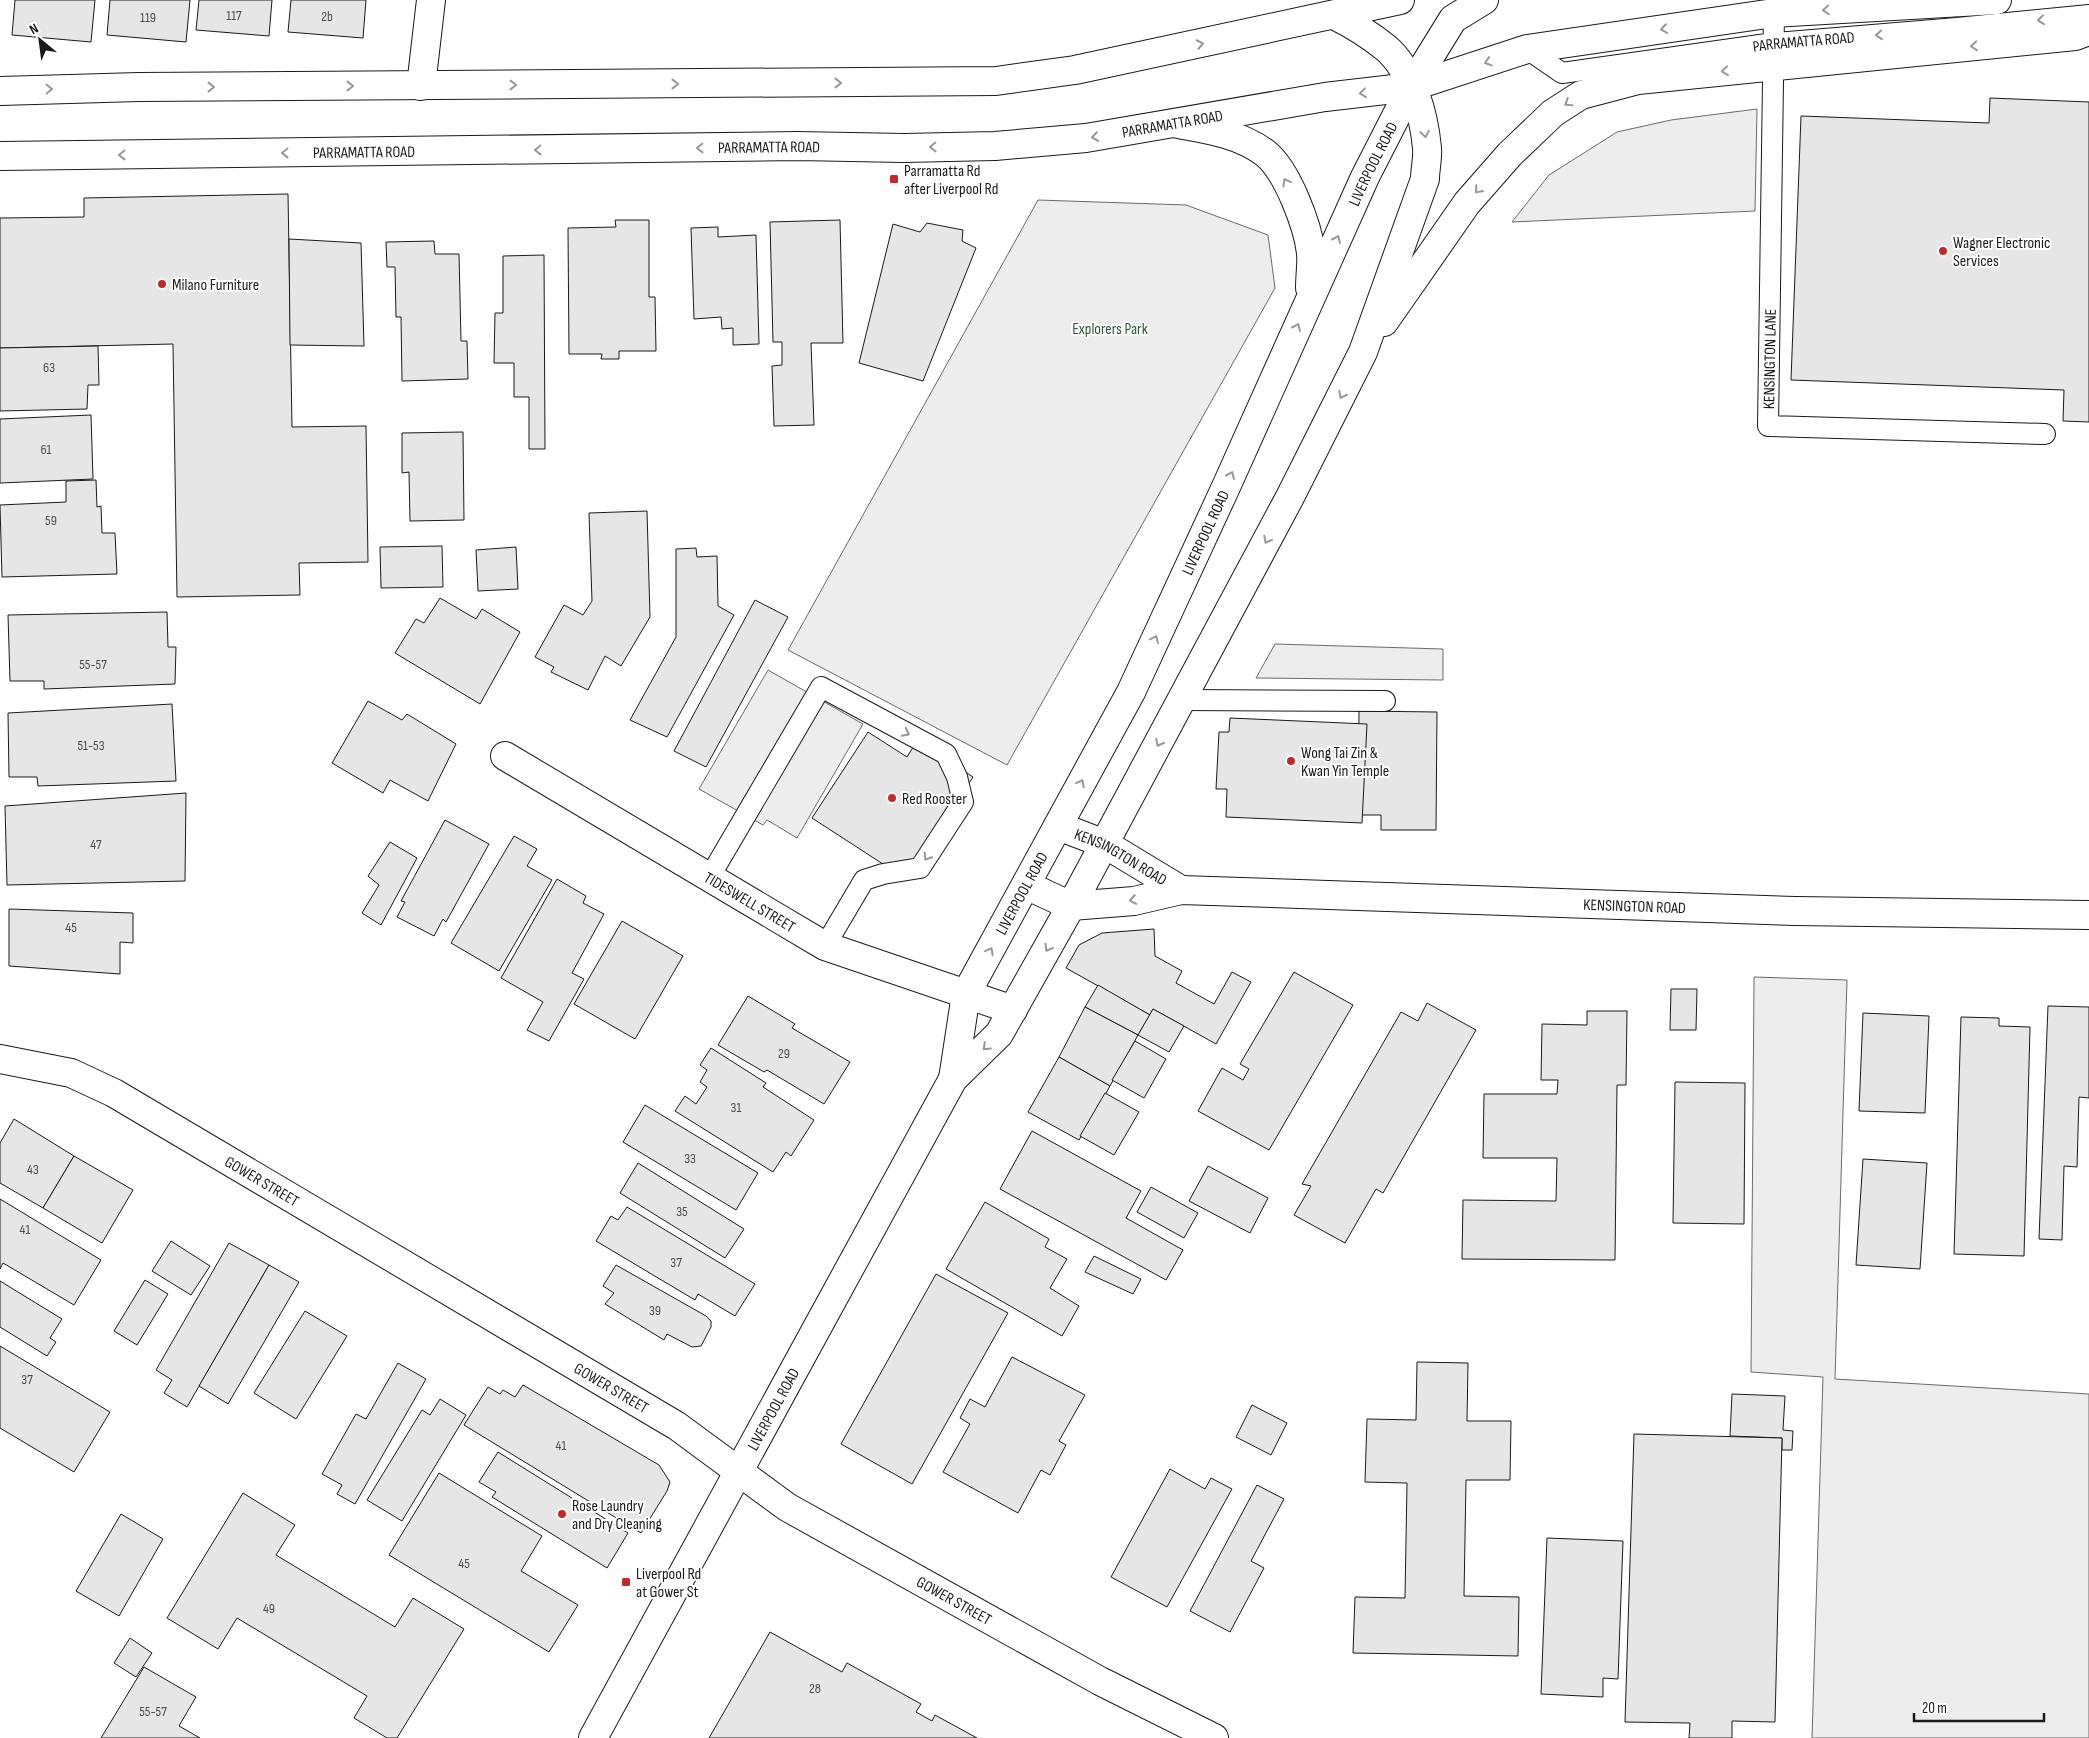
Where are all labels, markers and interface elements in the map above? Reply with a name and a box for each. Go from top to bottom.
one-way arrow [1821,4,1829,15]
house number: 117 [226,7,242,24]
house number: 2b [321,8,333,25]
house number: 119 [140,9,156,26]
one-way arrow [2036,14,2044,25]
north arrow [15,15,65,65]
text: N [27,20,41,38]
one-way arrow [1660,23,1669,33]
street label: PARRAMATTA ROAD [1751,28,1855,57]
one-way arrow [1874,29,1882,40]
one-way arrow [1196,39,1205,50]
one-way arrow [1970,40,1978,51]
one-way arrow [1484,56,1493,66]
one-way arrow [1721,65,1729,76]
one-way arrow [834,78,842,88]
one-way arrow [672,79,679,89]
one-way arrow [509,80,517,90]
one-way arrow [346,81,354,91]
one-way arrow [208,82,215,92]
one-way arrow [45,84,53,94]
one-way arrow [1358,87,1366,98]
one-way arrow [1564,97,1573,107]
street label: PARRAMATTA ROAD [1121,107,1225,143]
street label: LIVERPOOL ROAD [1345,119,1403,209]
one-way arrow [1419,129,1429,138]
one-way arrow [1090,131,1098,142]
street label: PARRAMATTA ROAD [718,138,820,158]
one-way arrow [696,142,704,153]
one-way arrow [929,142,937,153]
street label: PARRAMATTA ROAD [313,143,415,163]
one-way arrow [534,145,542,155]
one-way arrow [280,148,288,158]
one-way arrow [118,149,126,160]
place label: Parramatta Rd after Liverpool Rd [904,162,998,199]
marker: Parramatta Rd after Liverpool Rd [888,173,900,185]
one-way arrow [1282,178,1292,187]
one-way arrow [1475,185,1484,194]
place label: Wagner Electronic Services [1953,234,2050,271]
one-way arrow [1330,235,1341,244]
marker: Wagner Electronic Services [1937,245,1949,257]
place label: Milano Furniture [172,276,259,295]
marker: Milano Furniture [156,278,168,290]
street label: KENSINGTON LANE [1760,309,1781,409]
park label: Explorers Park [1072,320,1148,339]
one-way arrow [1291,323,1302,332]
house number: 63 [43,359,55,376]
one-way arrow [1337,390,1348,399]
house number: 61 [40,441,52,458]
one-way arrow [1224,471,1235,480]
street label: LIVERPOOL ROAD [1178,488,1234,578]
house number: 59 [45,512,57,529]
one-way arrow [1264,535,1274,544]
one-way arrow [1149,635,1160,644]
house number: 55-57 [79,656,107,673]
one-way arrow [900,726,909,736]
house number: 51-53 [77,737,105,754]
one-way arrow [1155,738,1165,747]
place label: Wong Tai Zin & Kwan Yin Temple [1301,744,1389,781]
marker: Wong Tai Zin & Kwan Yin Temple [1285,755,1297,767]
one-way arrow [1075,780,1085,789]
place label: Red Rooster [902,790,967,809]
marker: Red Rooster [886,792,898,804]
street label: KENSINGTON ROAD [1071,825,1170,890]
house number: 47 [90,836,102,853]
street label: LIVERPOOL ROAD [992,849,1053,938]
one-way arrow [924,852,934,861]
street label: TIDESWELL STREET [700,868,799,937]
one-way arrow [1129,895,1138,905]
street label: KENSINGTON ROAD [1583,896,1686,918]
house number: 45 [65,919,77,936]
one-way arrow [1044,943,1054,952]
one-way arrow [983,948,993,957]
one-way arrow [983,1041,992,1050]
house number: 29 [778,1045,790,1062]
house number: 31 [731,1099,741,1116]
house number: 33 [684,1150,696,1167]
street label: GOWER STREET [221,1153,303,1212]
house number: 43 [27,1161,39,1178]
house number: 35 [676,1203,688,1220]
house number: 41 [20,1221,30,1238]
house number: 37 [670,1254,682,1271]
house number: 39 [649,1302,661,1319]
street label: GOWER STREET [570,1359,652,1418]
street label: LIVERPOOL ROAD [744,1365,804,1454]
house number: 37 [21,1371,33,1388]
house number: 41 [556,1437,566,1454]
place label: Rose Laundry and Dry Cleaning [572,1497,662,1534]
marker: Rose Laundry and Dry Cleaning [556,1508,568,1520]
house number: 45 [458,1555,470,1572]
place label: Liverpool Rd at Gower St [636,1565,701,1602]
street label: GOWER STREET [913,1573,995,1630]
marker: Liverpool Rd at Gower St [620,1576,632,1588]
house number: 49 [263,1600,275,1617]
house number: 28 [809,1680,821,1697]
scale bar [1914,1690,2044,1722]
text: 20 m [1922,1699,1947,1718]
house number: 55-57 [139,1703,167,1720]

